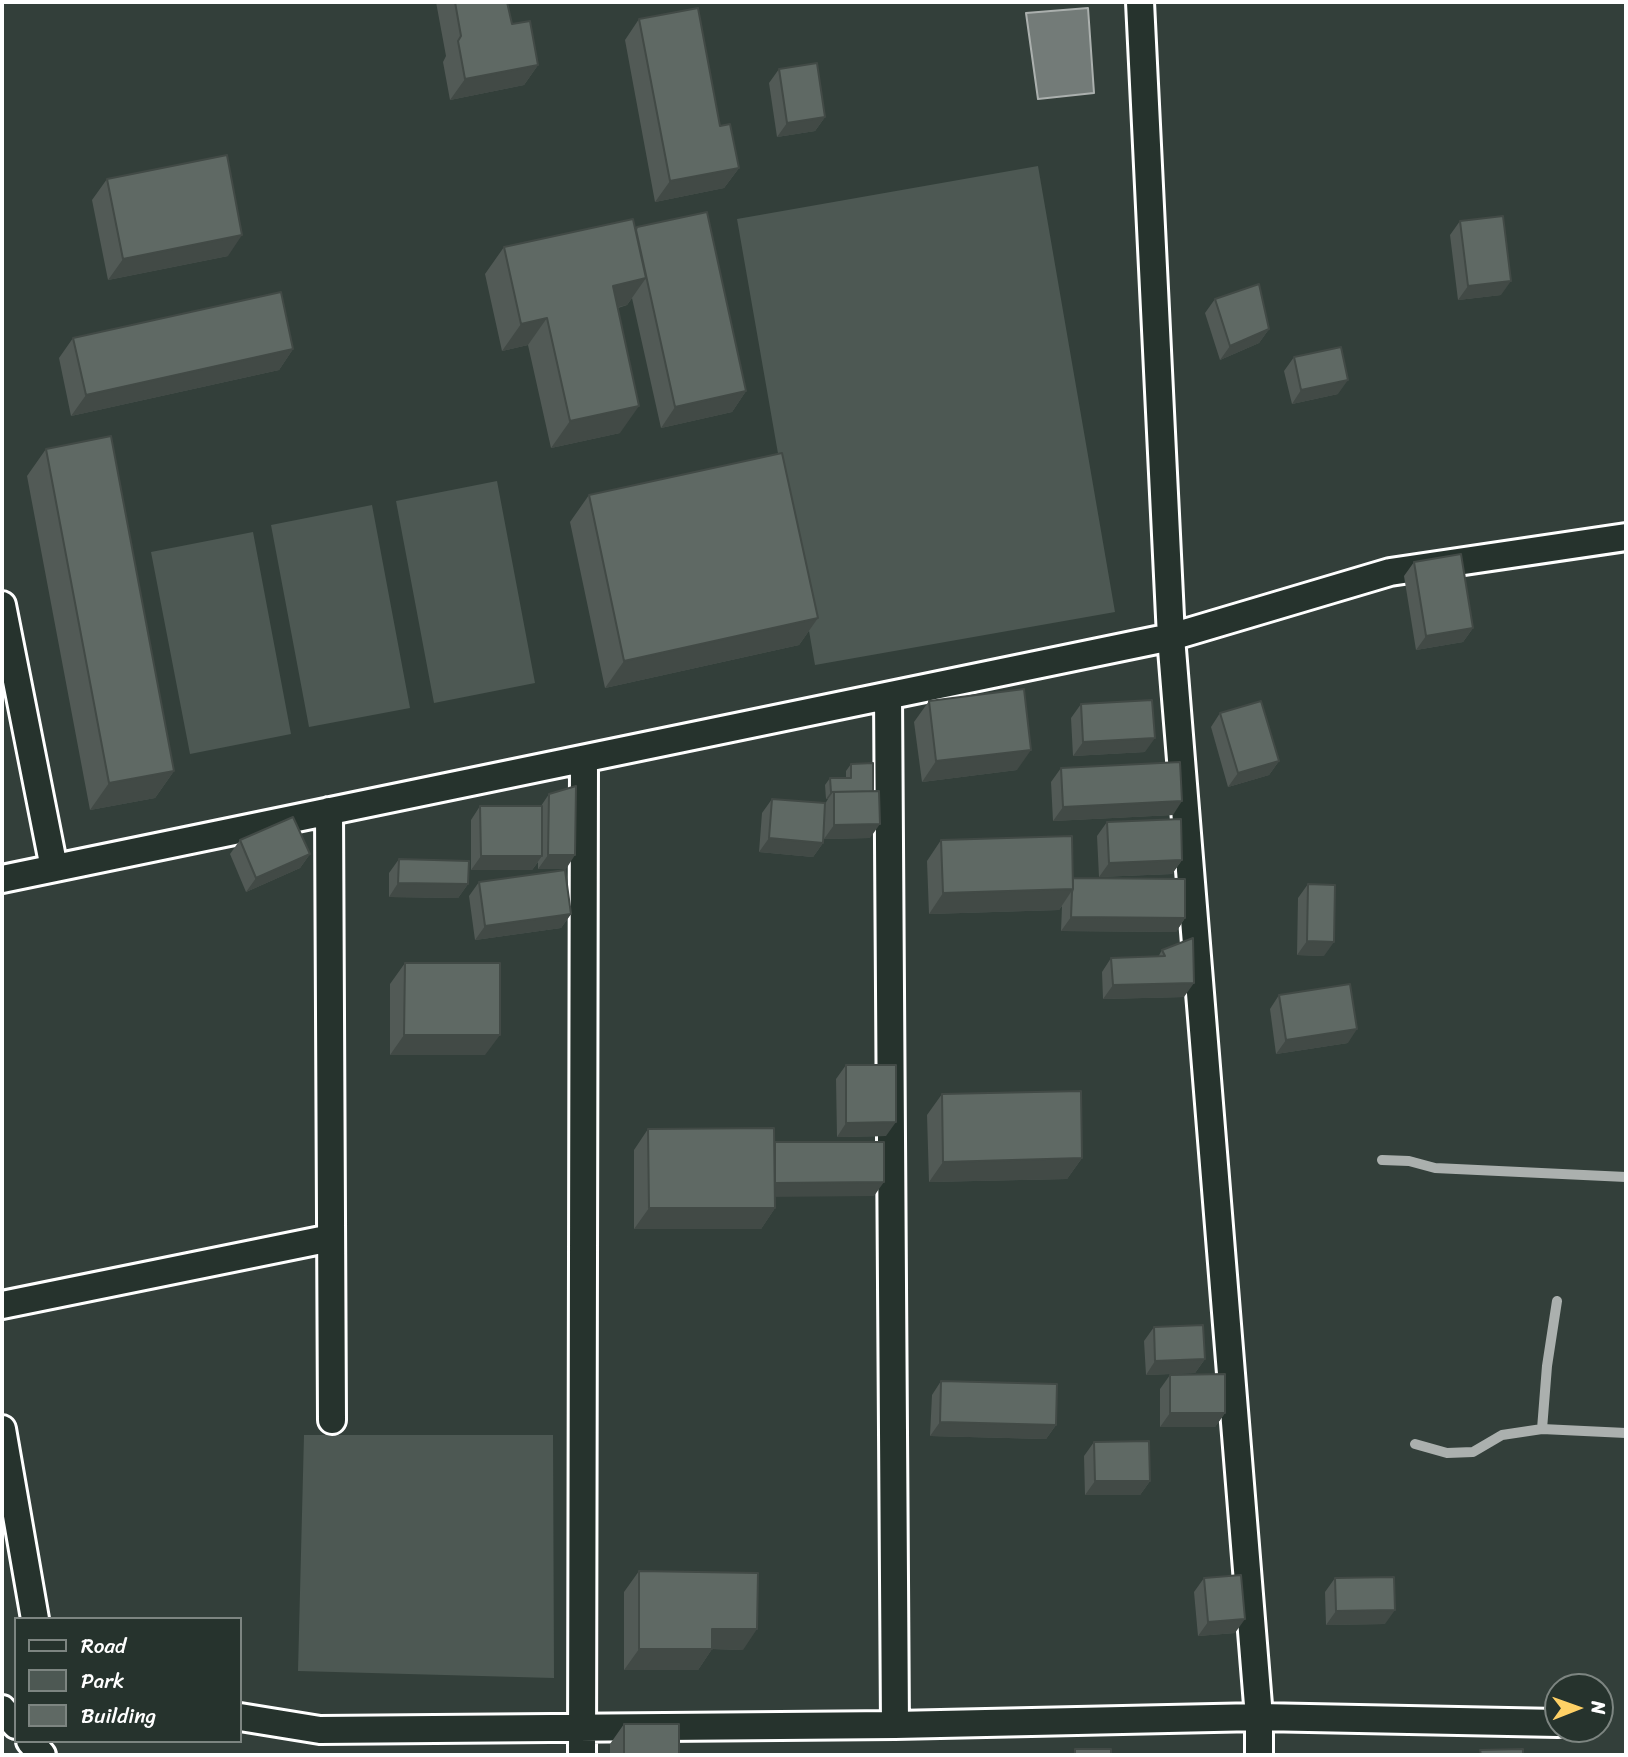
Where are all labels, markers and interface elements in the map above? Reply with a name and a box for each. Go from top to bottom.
legend [14,1617,242,1743]
text: Road [81,1627,126,1665]
text: Park [81,1662,124,1700]
north arrow [1544,1673,1614,1743]
text: Building [81,1697,156,1735]
text: N [1582,1701,1615,1715]

